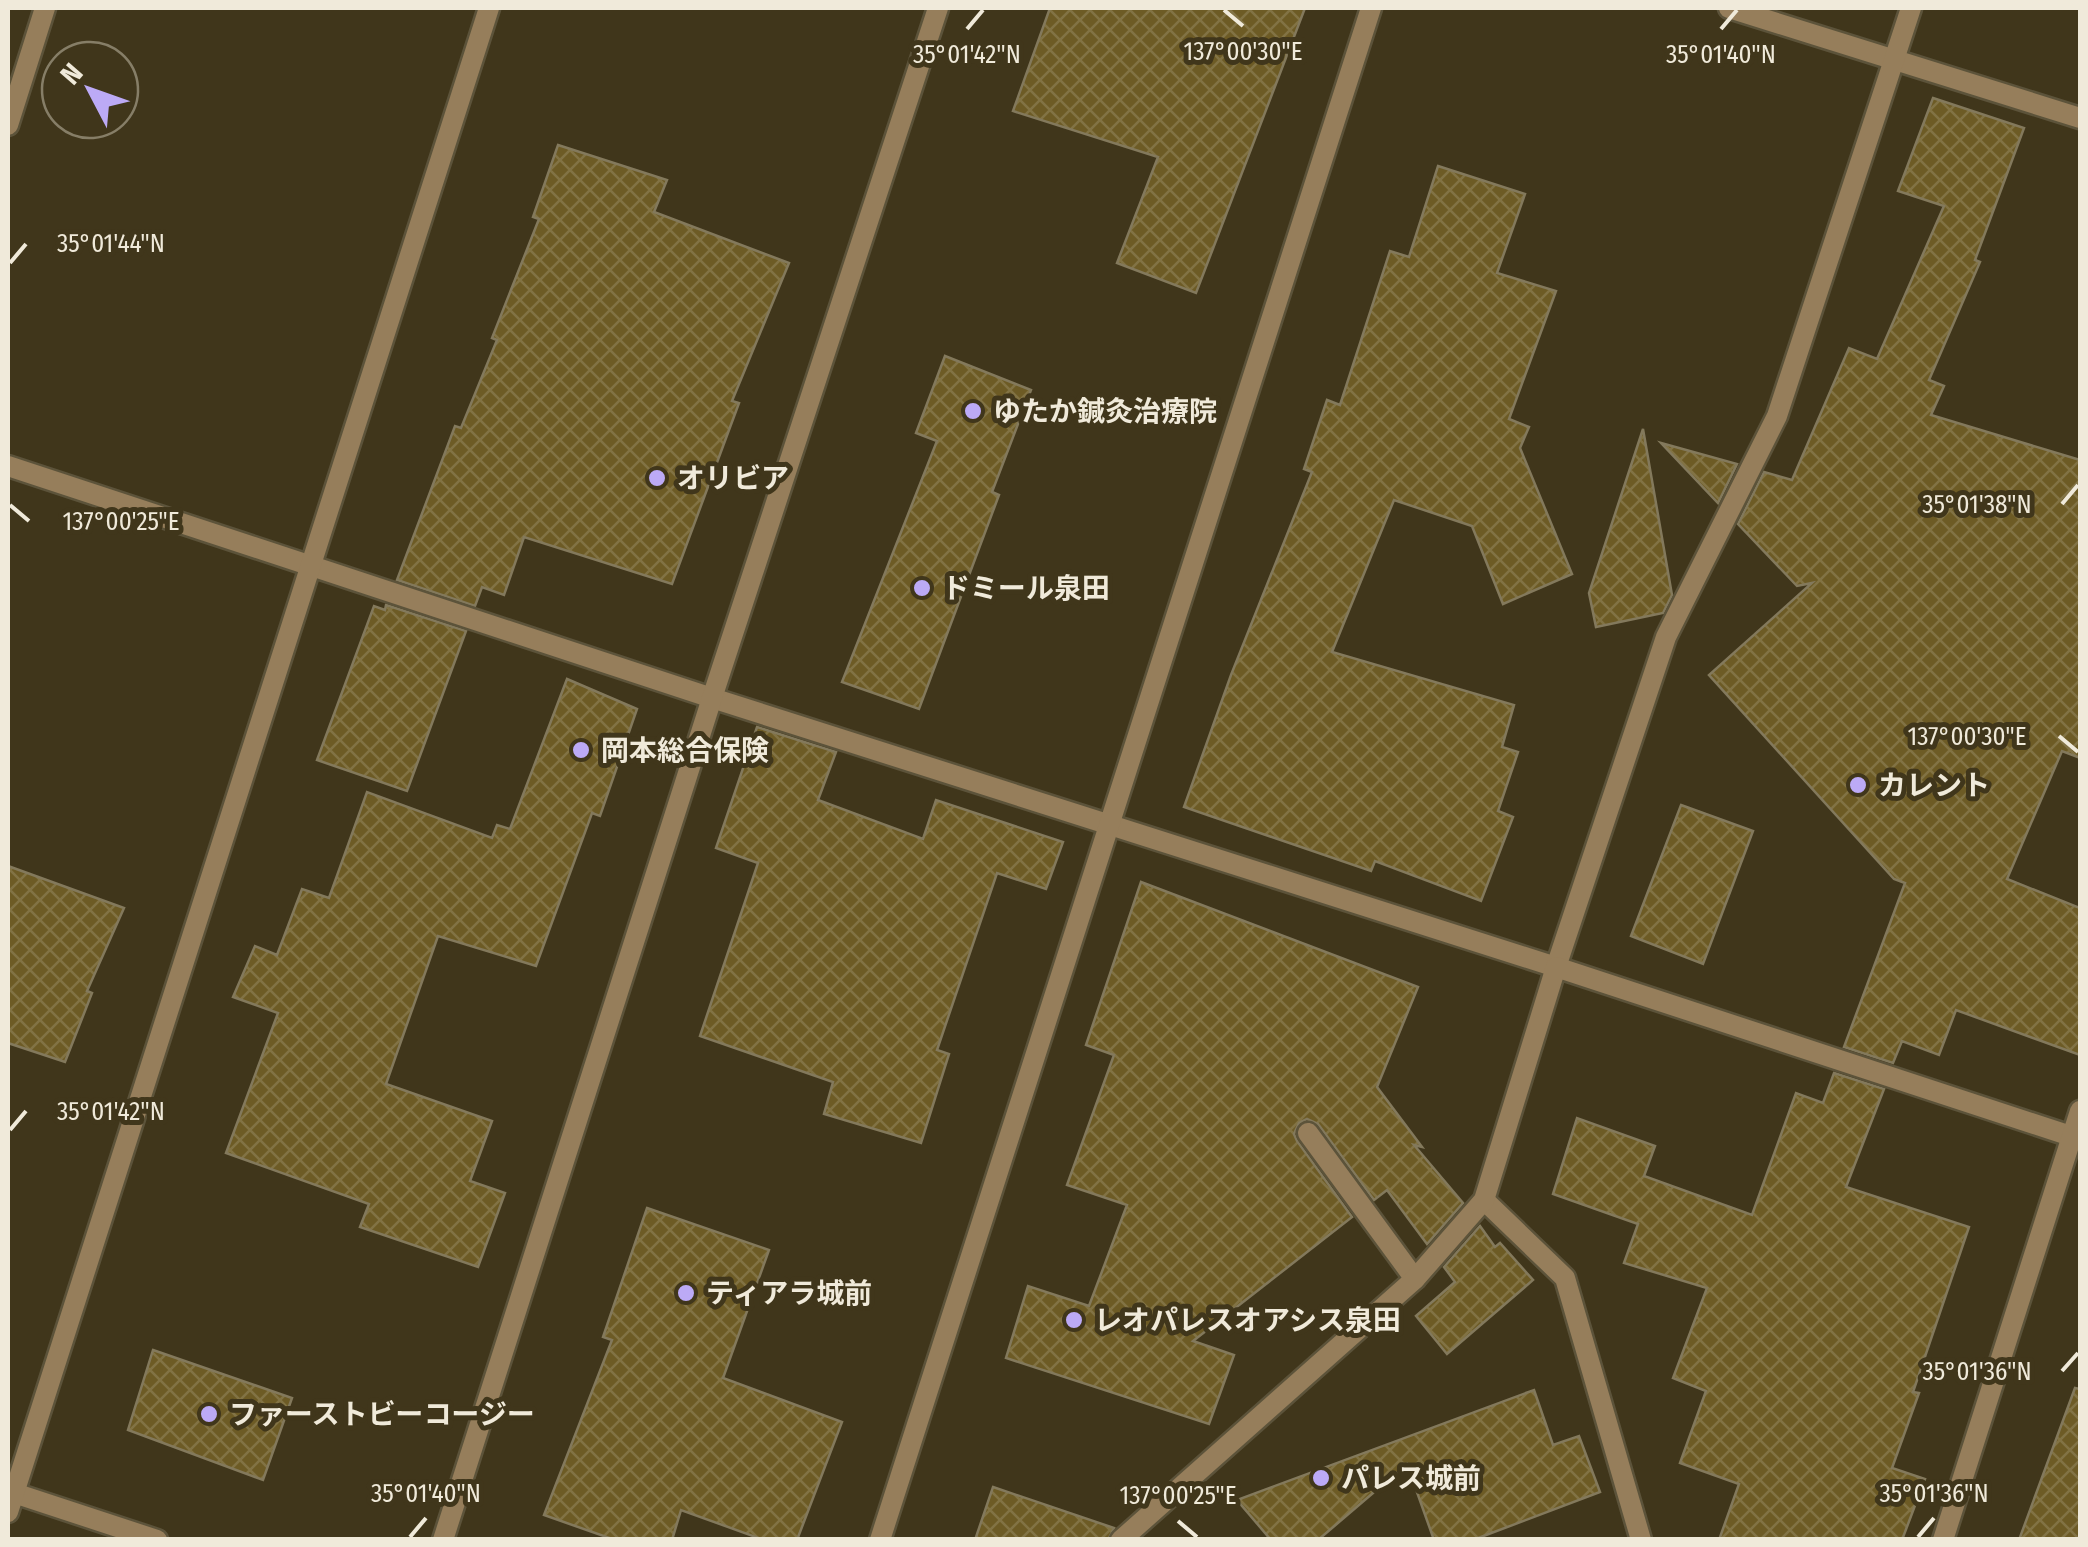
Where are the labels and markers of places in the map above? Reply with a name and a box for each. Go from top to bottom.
place label: ゆたか鍼灸治療院 [993,395,1217,428]
marker: ゆたか鍼灸治療院 [962,400,984,422]
place label: オリビア [677,462,789,495]
marker: オリビア [646,467,668,489]
place label: ドミール泉田 [942,572,1110,605]
marker: ドミール泉田 [911,577,933,599]
place label: 岡本総合保険 [601,734,769,767]
marker: 岡本総合保険 [570,739,592,761]
place label: カレント [1878,769,1990,802]
marker: カレント [1847,774,1869,796]
place label: ティアラ城前 [706,1277,872,1310]
marker: ティアラ城前 [675,1282,697,1304]
place label: レオパレスオアシス泉田 [1094,1304,1401,1337]
marker: レオパレスオアシス泉田 [1063,1309,1085,1331]
place label: ファーストビーコージー [229,1398,535,1431]
marker: ファーストビーコージー [198,1403,220,1425]
place label: パレス城前 [1341,1462,1481,1495]
marker: パレス城前 [1310,1467,1332,1489]

